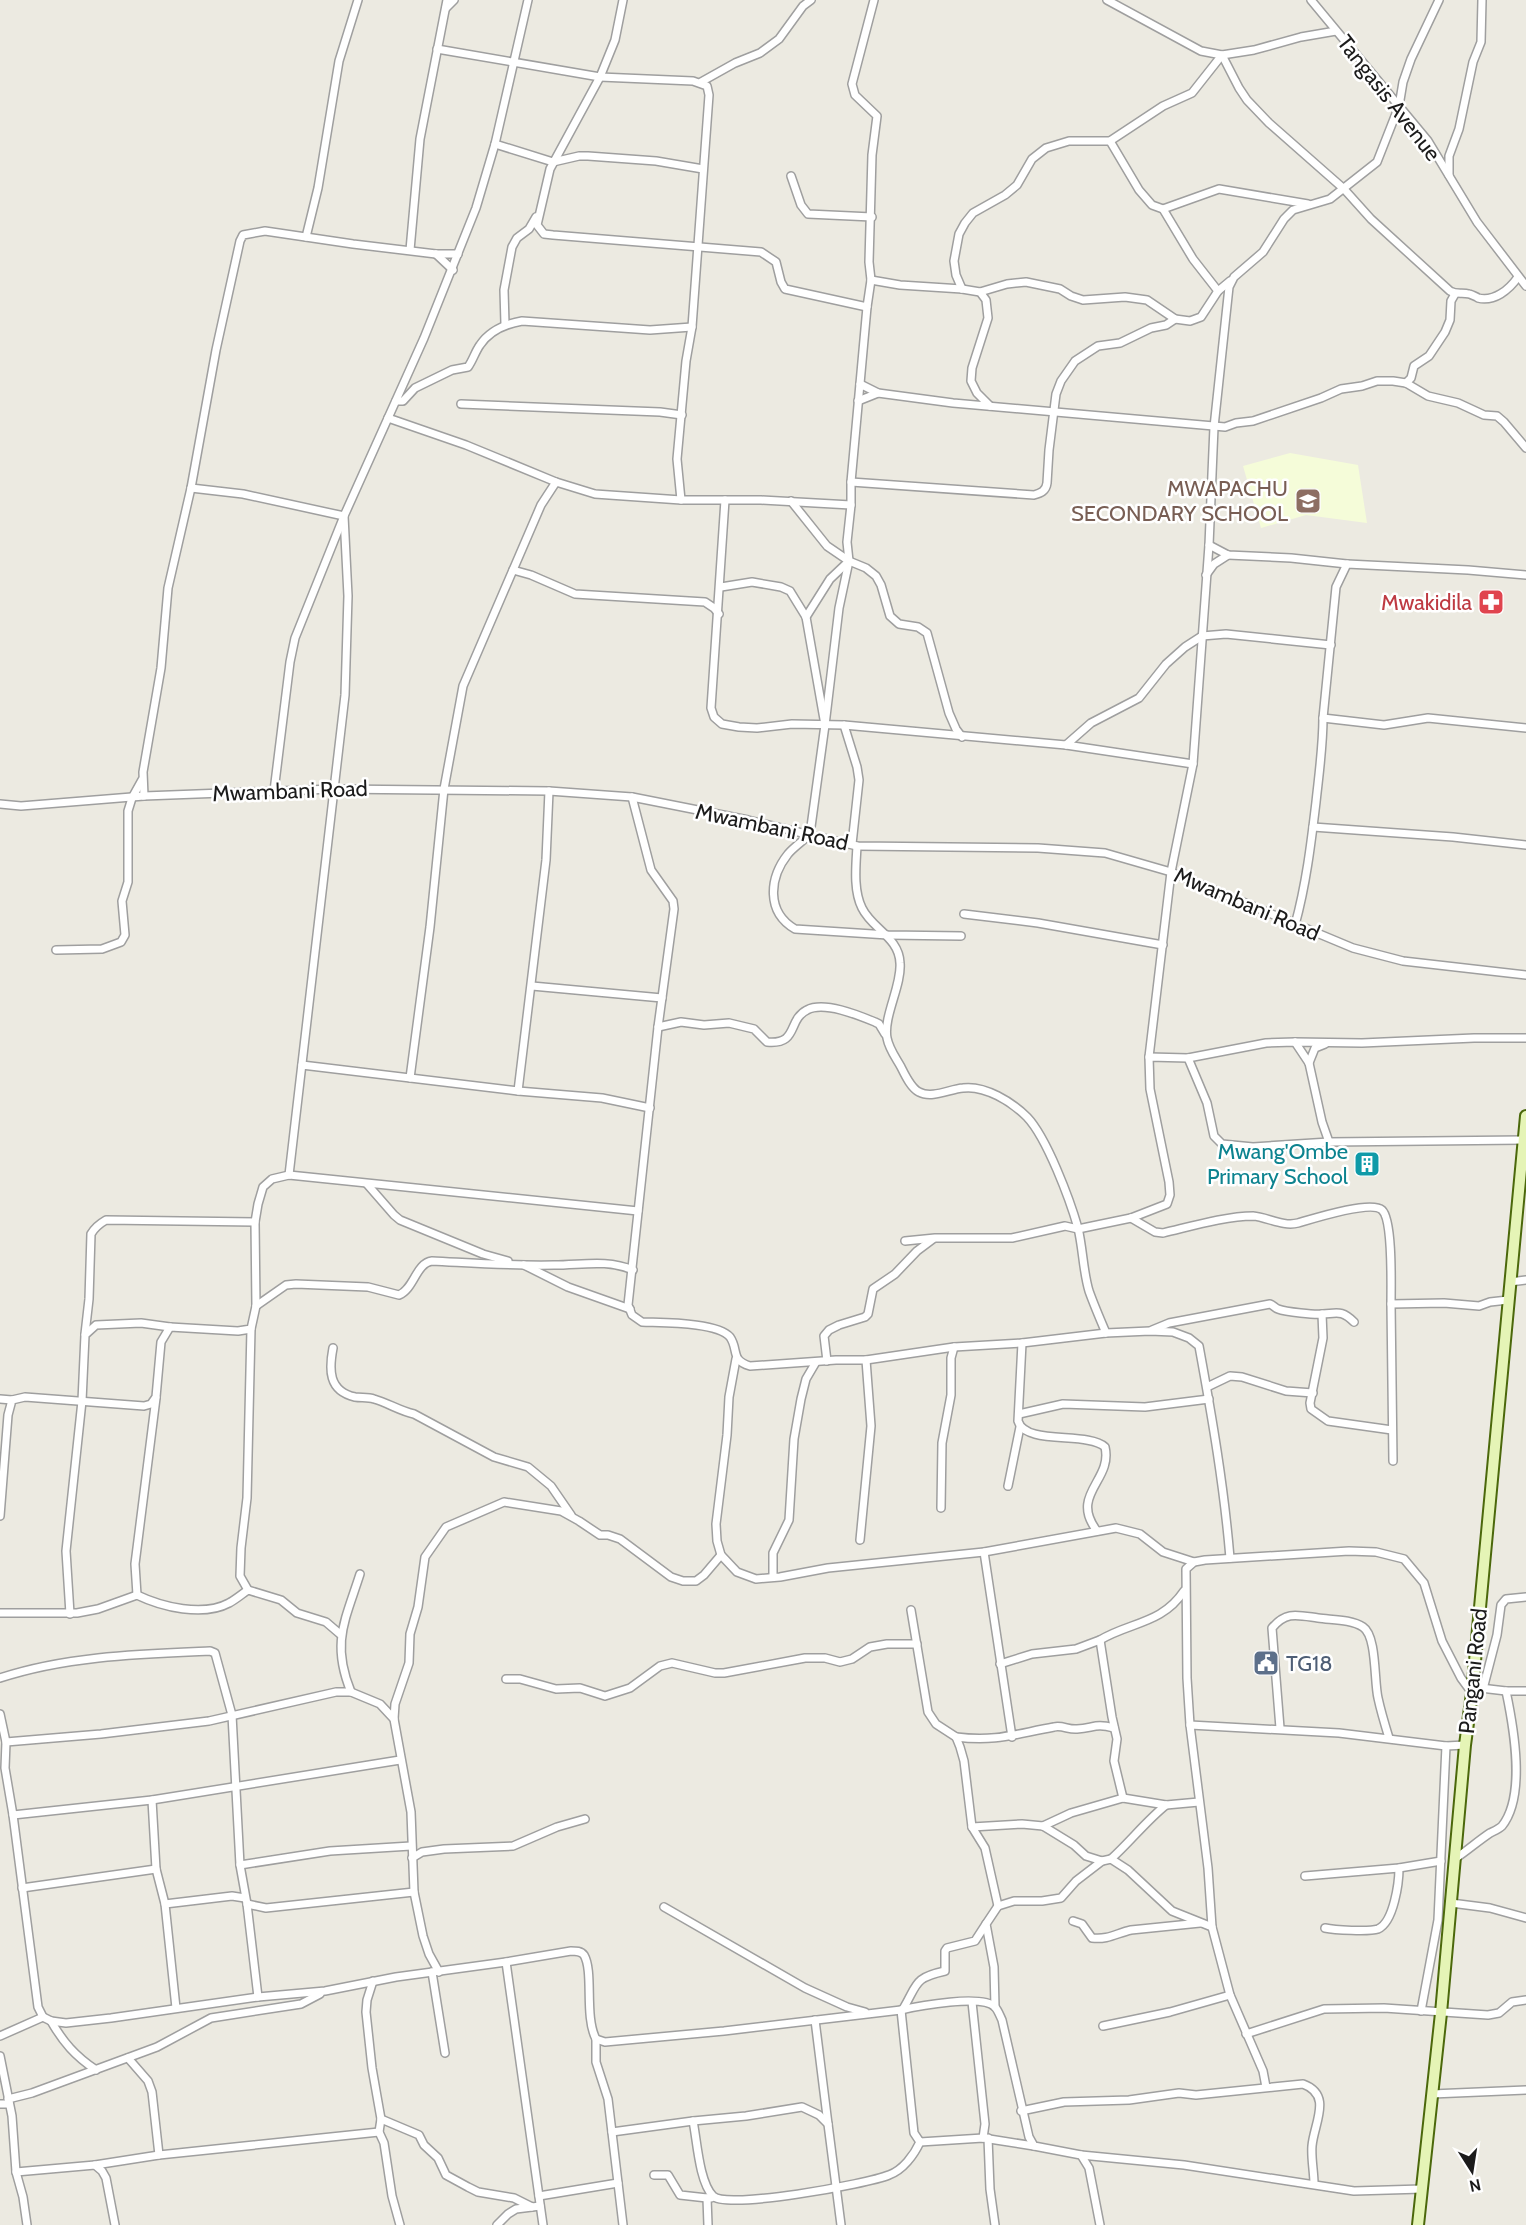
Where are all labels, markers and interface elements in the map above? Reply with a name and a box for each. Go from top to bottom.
street label: Tangasis Avenue [1331,30,1447,166]
place label: MWAPACHU SECONDARY SCHOOL [1071,475,1288,527]
school or university icon: MWAPACHU SECONDARY SCHOOL [1293,486,1323,516]
pharmacy icon: Mwakidila [1476,587,1506,617]
place label: Mwakidila [1381,589,1472,616]
street label: Mwambani Road [212,775,368,807]
street label: Mwambani Road [693,798,851,856]
street label: Mwambani Road [1170,861,1324,947]
place label: Mwang'Ombe Primary School [1207,1138,1349,1190]
building icon: Mwang'Ombe Primary School [1352,1149,1382,1179]
street label: Pangani Road [1453,1607,1493,1735]
public building icon: TG18 [1251,1648,1281,1678]
place label: TG18 [1286,1650,1333,1677]
north arrow [1442,2141,1502,2201]
text: N [1468,2175,1483,2196]

